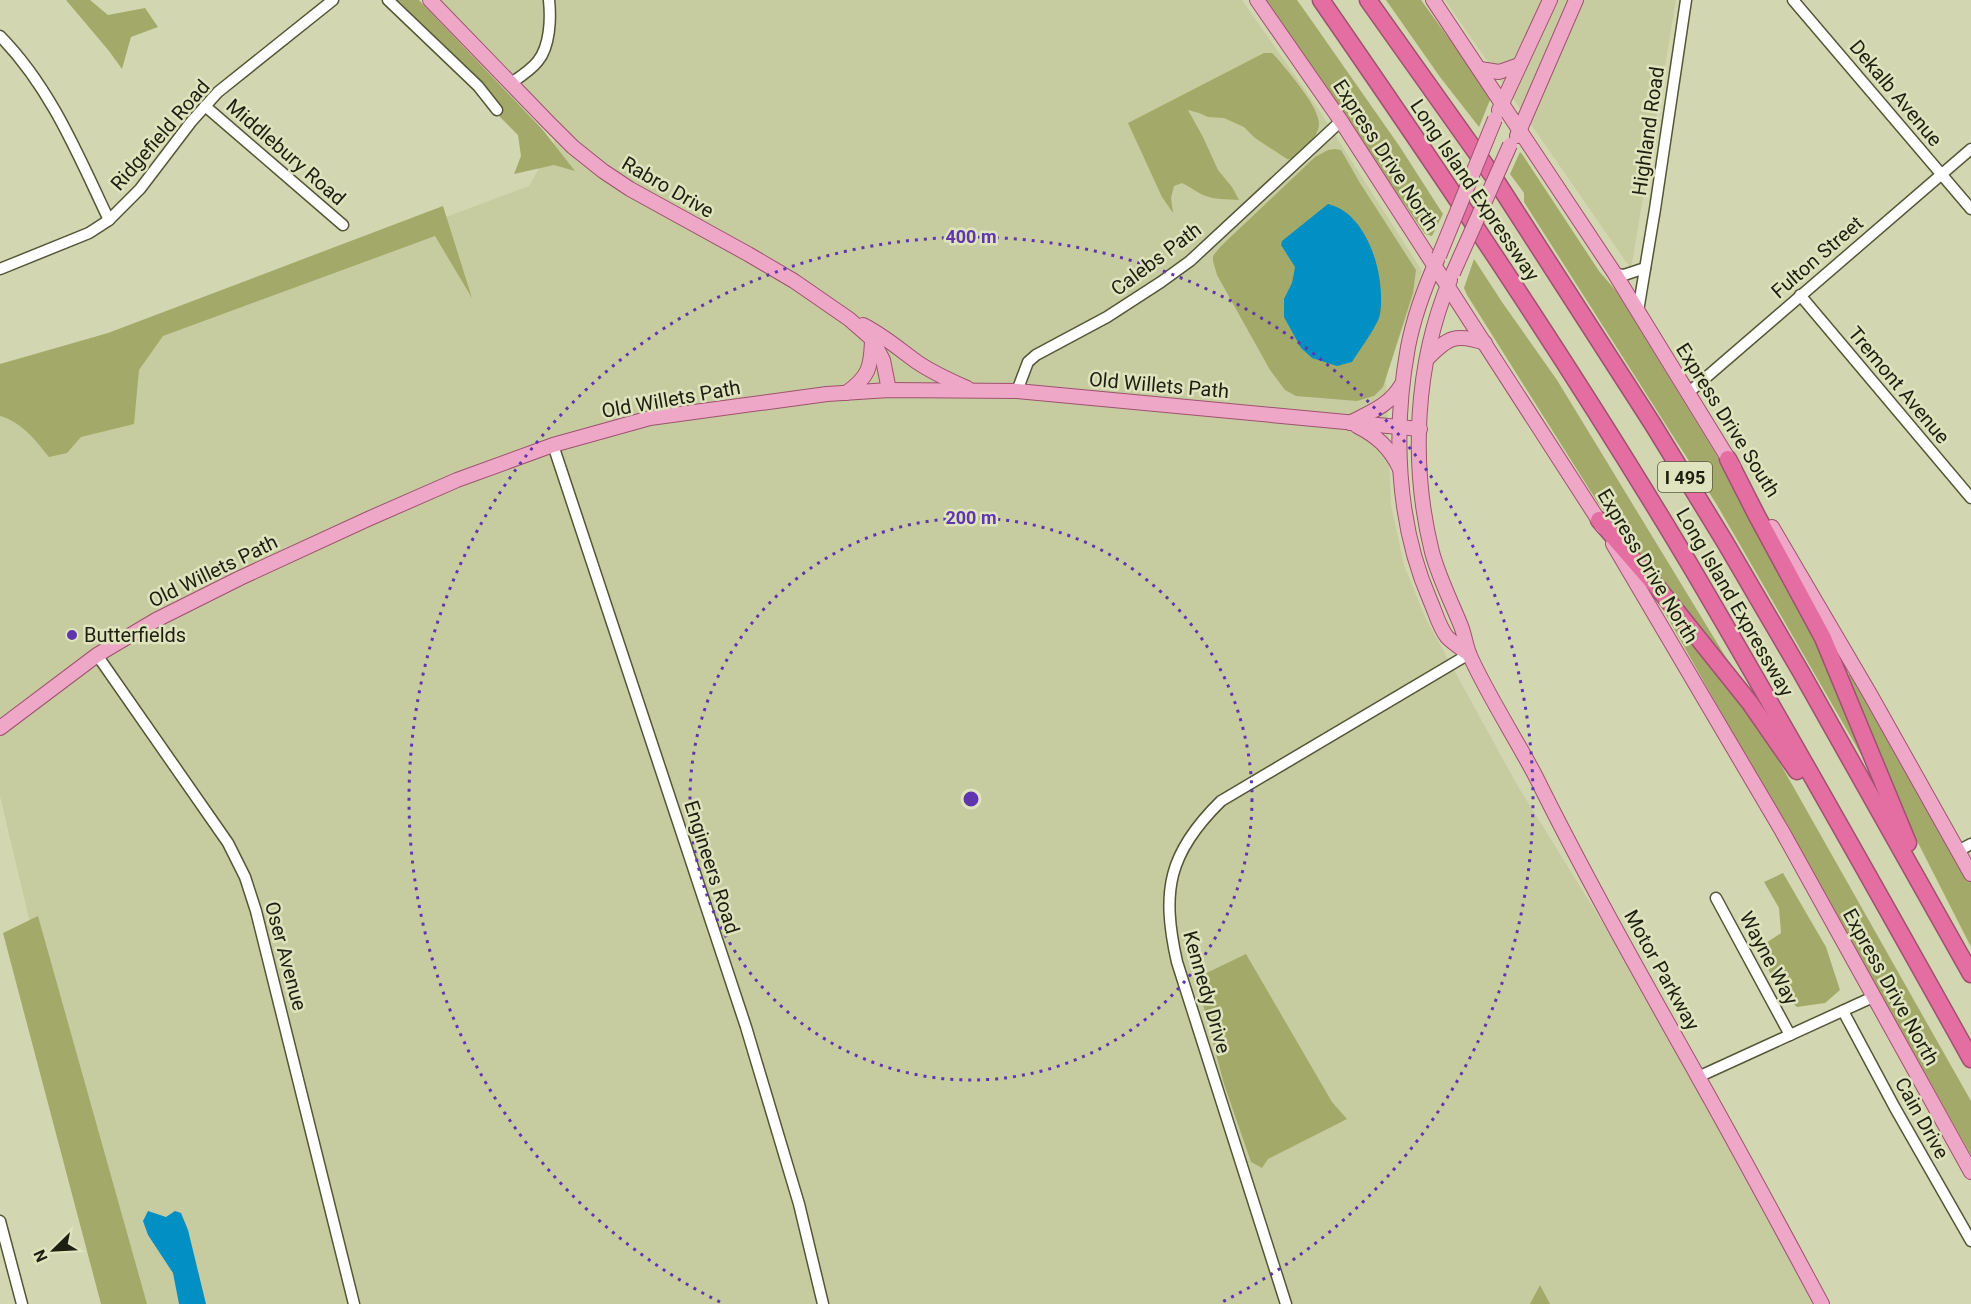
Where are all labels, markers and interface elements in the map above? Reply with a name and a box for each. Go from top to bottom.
street label: Dekalb Avenue [1845,35,1947,151]
street label: Highland Road [1627,65,1669,197]
street label: Ridgefield Road [105,75,215,195]
street label: Express Drive North [1328,75,1444,235]
street label: Middlebury Road [222,94,350,210]
street label: Long Island Expressway [1405,95,1545,286]
street label: Rabro Drive [618,151,718,223]
street label: Fulton Street [1766,211,1868,303]
street label: Calebs Path [1106,217,1206,301]
text: 400 m [945,226,997,247]
street label: Tremont Avenue [1843,322,1955,448]
street label: Express Drive South [1671,339,1785,501]
street label: Old Willets Path [1088,367,1230,403]
street label: Old Willets Path [600,375,742,423]
road number: I 495 [1658,462,1712,492]
street label: Express Drive North [1592,485,1704,647]
street label: Long Island Expressway [1671,503,1799,701]
text: 200 m [945,507,997,528]
street label: Old Willets Path [145,529,281,613]
place label: Butterfields [84,623,186,647]
marker: Butterfields [65,628,79,642]
centre of rings [961,789,981,809]
street label: Engineers Road [679,797,745,937]
street label: Oser Avenue [260,899,312,1013]
street label: Express Drive North [1838,904,1944,1070]
street label: Motor Parkway [1619,906,1705,1035]
street label: Wayne Way [1734,907,1804,1009]
street label: Kennedy Drive [1178,928,1236,1056]
street label: Cain Drive [1890,1073,1954,1163]
north arrow [24,1220,84,1280]
text: N [30,1247,52,1265]

